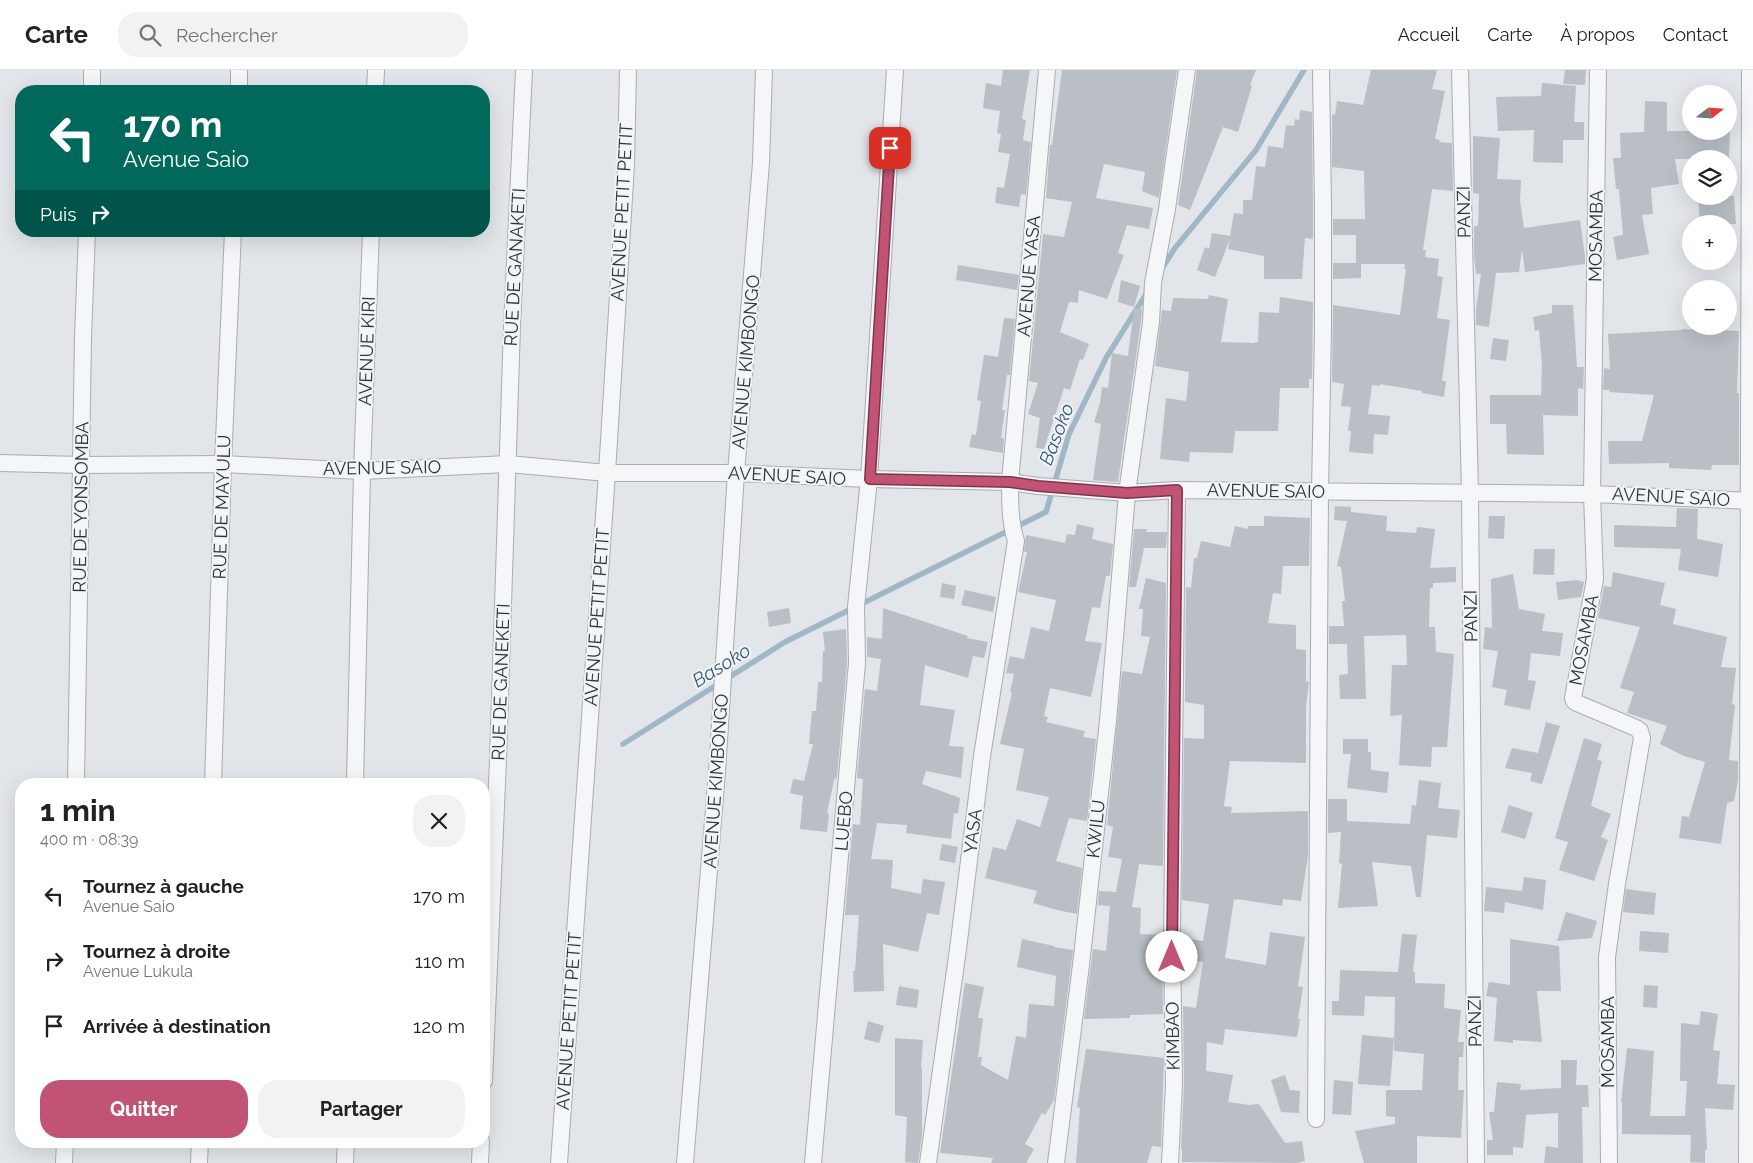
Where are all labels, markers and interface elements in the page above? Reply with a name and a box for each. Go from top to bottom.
search box [118,12,468,57]
text: Carte [25,20,88,49]
icon: search [136,21,164,49]
text: Rechercher [176,24,278,46]
text: Accueil [1398,24,1459,45]
text: Carte [1487,24,1532,45]
text: À propos [1560,24,1635,45]
text: Contact [1663,24,1728,45]
north arrow [1682,85,1738,140]
map controls [1682,85,1737,335]
text: 170 m [123,104,222,145]
icon: left [40,105,105,170]
street label: AVENUE PETIT PETIT [606,122,637,302]
pin [869,127,911,169]
icon: arrive [876,134,904,162]
text: Avenue Saio [123,146,249,172]
button: layers [1682,150,1737,205]
street label: PANZI [1453,186,1474,238]
street label: RUE DE GANAKETI [500,187,529,347]
street label: MOSAMBA [1584,190,1607,282]
icon: right [86,200,114,228]
text: Puis [40,203,76,225]
street label: AVENUE YASA [1013,214,1044,338]
button: + [1682,215,1737,270]
street label: AVENUE KIMBONGO [727,274,764,450]
button: − [1682,280,1737,335]
street label: AVENUE KIRI [354,296,379,406]
water label: Basoko [1034,400,1078,468]
street label: RUE DE YONSOMBA [69,421,92,593]
street label: RUE DE MAYULU [208,434,235,580]
street label: AVENUE SAIO [323,456,441,479]
street label: AVENUE SAIO [727,462,847,489]
street label: AVENUE SAIO [1207,479,1325,502]
street label: AVENUE SAIO [1611,483,1731,510]
street label: AVENUE PETIT PETIT [580,527,613,707]
street label: PANZI [1460,590,1481,642]
street label: MOSAMBA [1564,593,1603,687]
street label: RUE DE GANEKETI [487,603,514,761]
water label: Basoko [688,639,754,691]
street label: AVENUE KIMBONGO [699,693,732,869]
street label: LUEBO [830,790,857,852]
text: 1 min [40,793,116,828]
button: close [413,795,465,847]
street label: KWILU [1082,799,1109,859]
street label: YASA [959,807,986,855]
text: 400 m · 08:39 [40,830,139,849]
text: Tournez à gauche [83,875,244,897]
icon: left [40,882,68,910]
text: 170 m [413,885,465,907]
text: Avenue Saio [83,897,175,916]
position arrow [1145,930,1197,982]
street label: AVENUE PETIT PETIT [552,931,585,1111]
text: Tournez à droite [83,940,230,962]
icon: right [40,947,68,975]
text: 110 m [415,950,465,972]
text: Avenue Lukula [83,962,193,981]
street label: PANZI [1464,995,1485,1047]
street label: MOSAMBA [1597,996,1618,1088]
street label: KIMBAO [1161,1001,1184,1071]
icon: arrive [40,1012,68,1040]
text: Arrivée à destination [83,1015,271,1037]
text: 120 m [413,1015,465,1037]
button: Quitter [40,1080,248,1138]
button: Partager [258,1080,465,1138]

